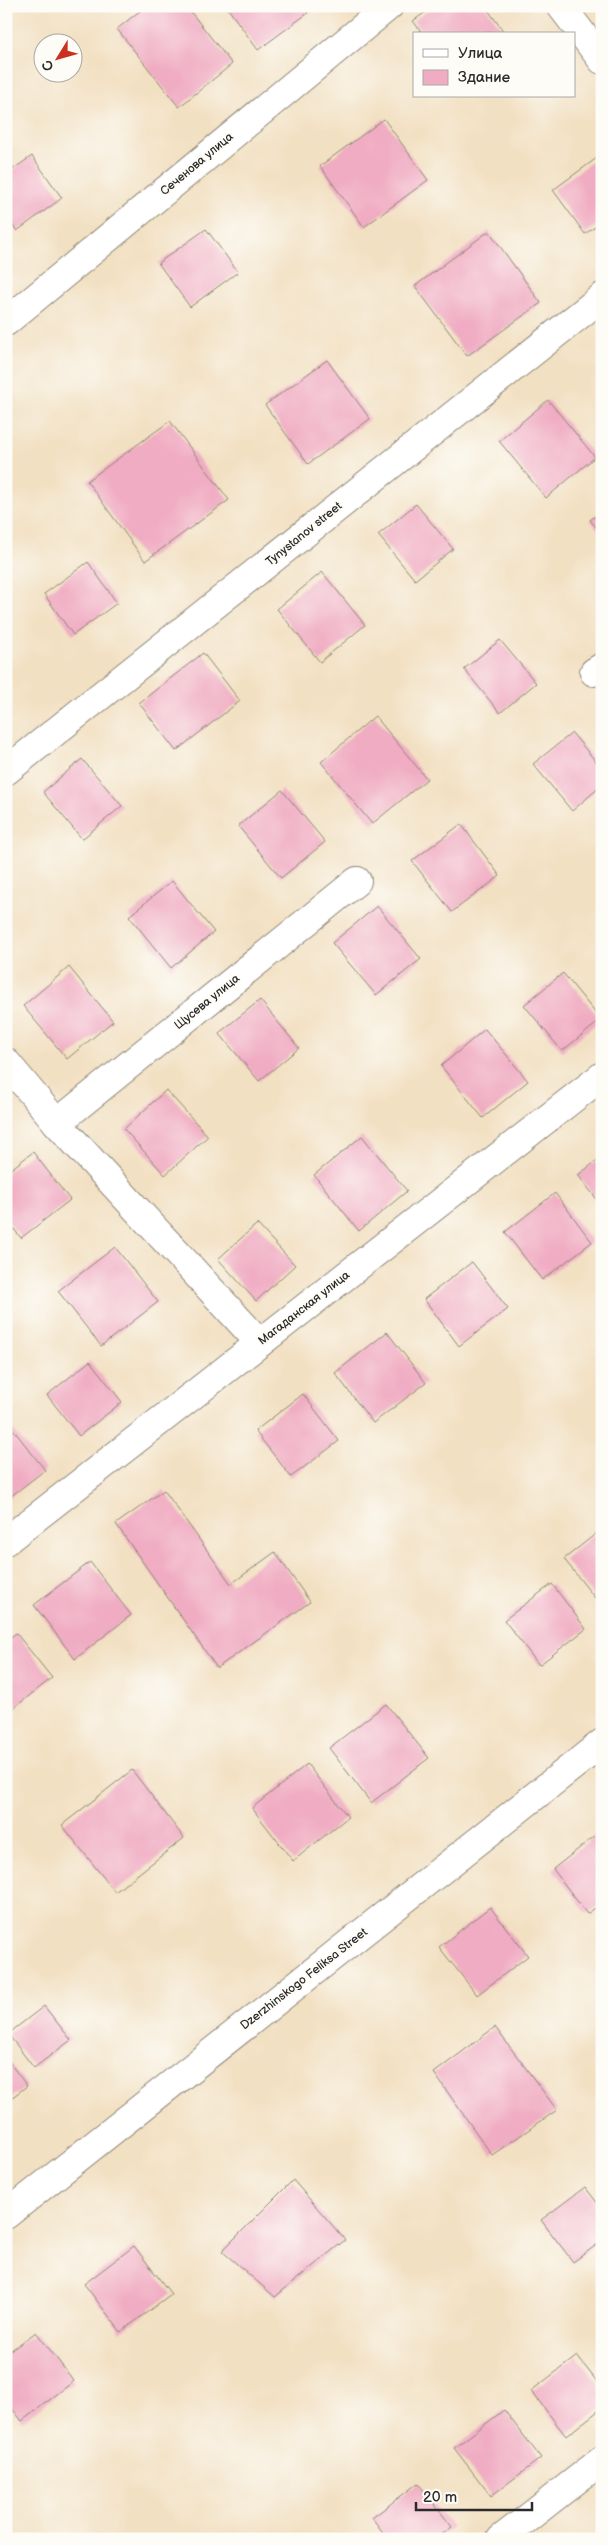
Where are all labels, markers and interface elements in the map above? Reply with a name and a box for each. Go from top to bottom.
north arrow [32,32,82,82]
legend [413,32,576,98]
text: Улица [458,44,503,63]
text: С [38,56,58,75]
text: Здание [458,68,510,87]
street label: Сеченова улица [157,129,237,199]
street label: Tynystanov street [263,498,345,569]
street label: Щусева улица [171,971,243,1033]
street label: Магаданская улица [255,1268,353,1348]
street label: Dzerzhinskogo Feliksa Street [237,1925,371,2033]
scale bar [416,2480,532,2512]
text: 20 m [423,2488,457,2507]

